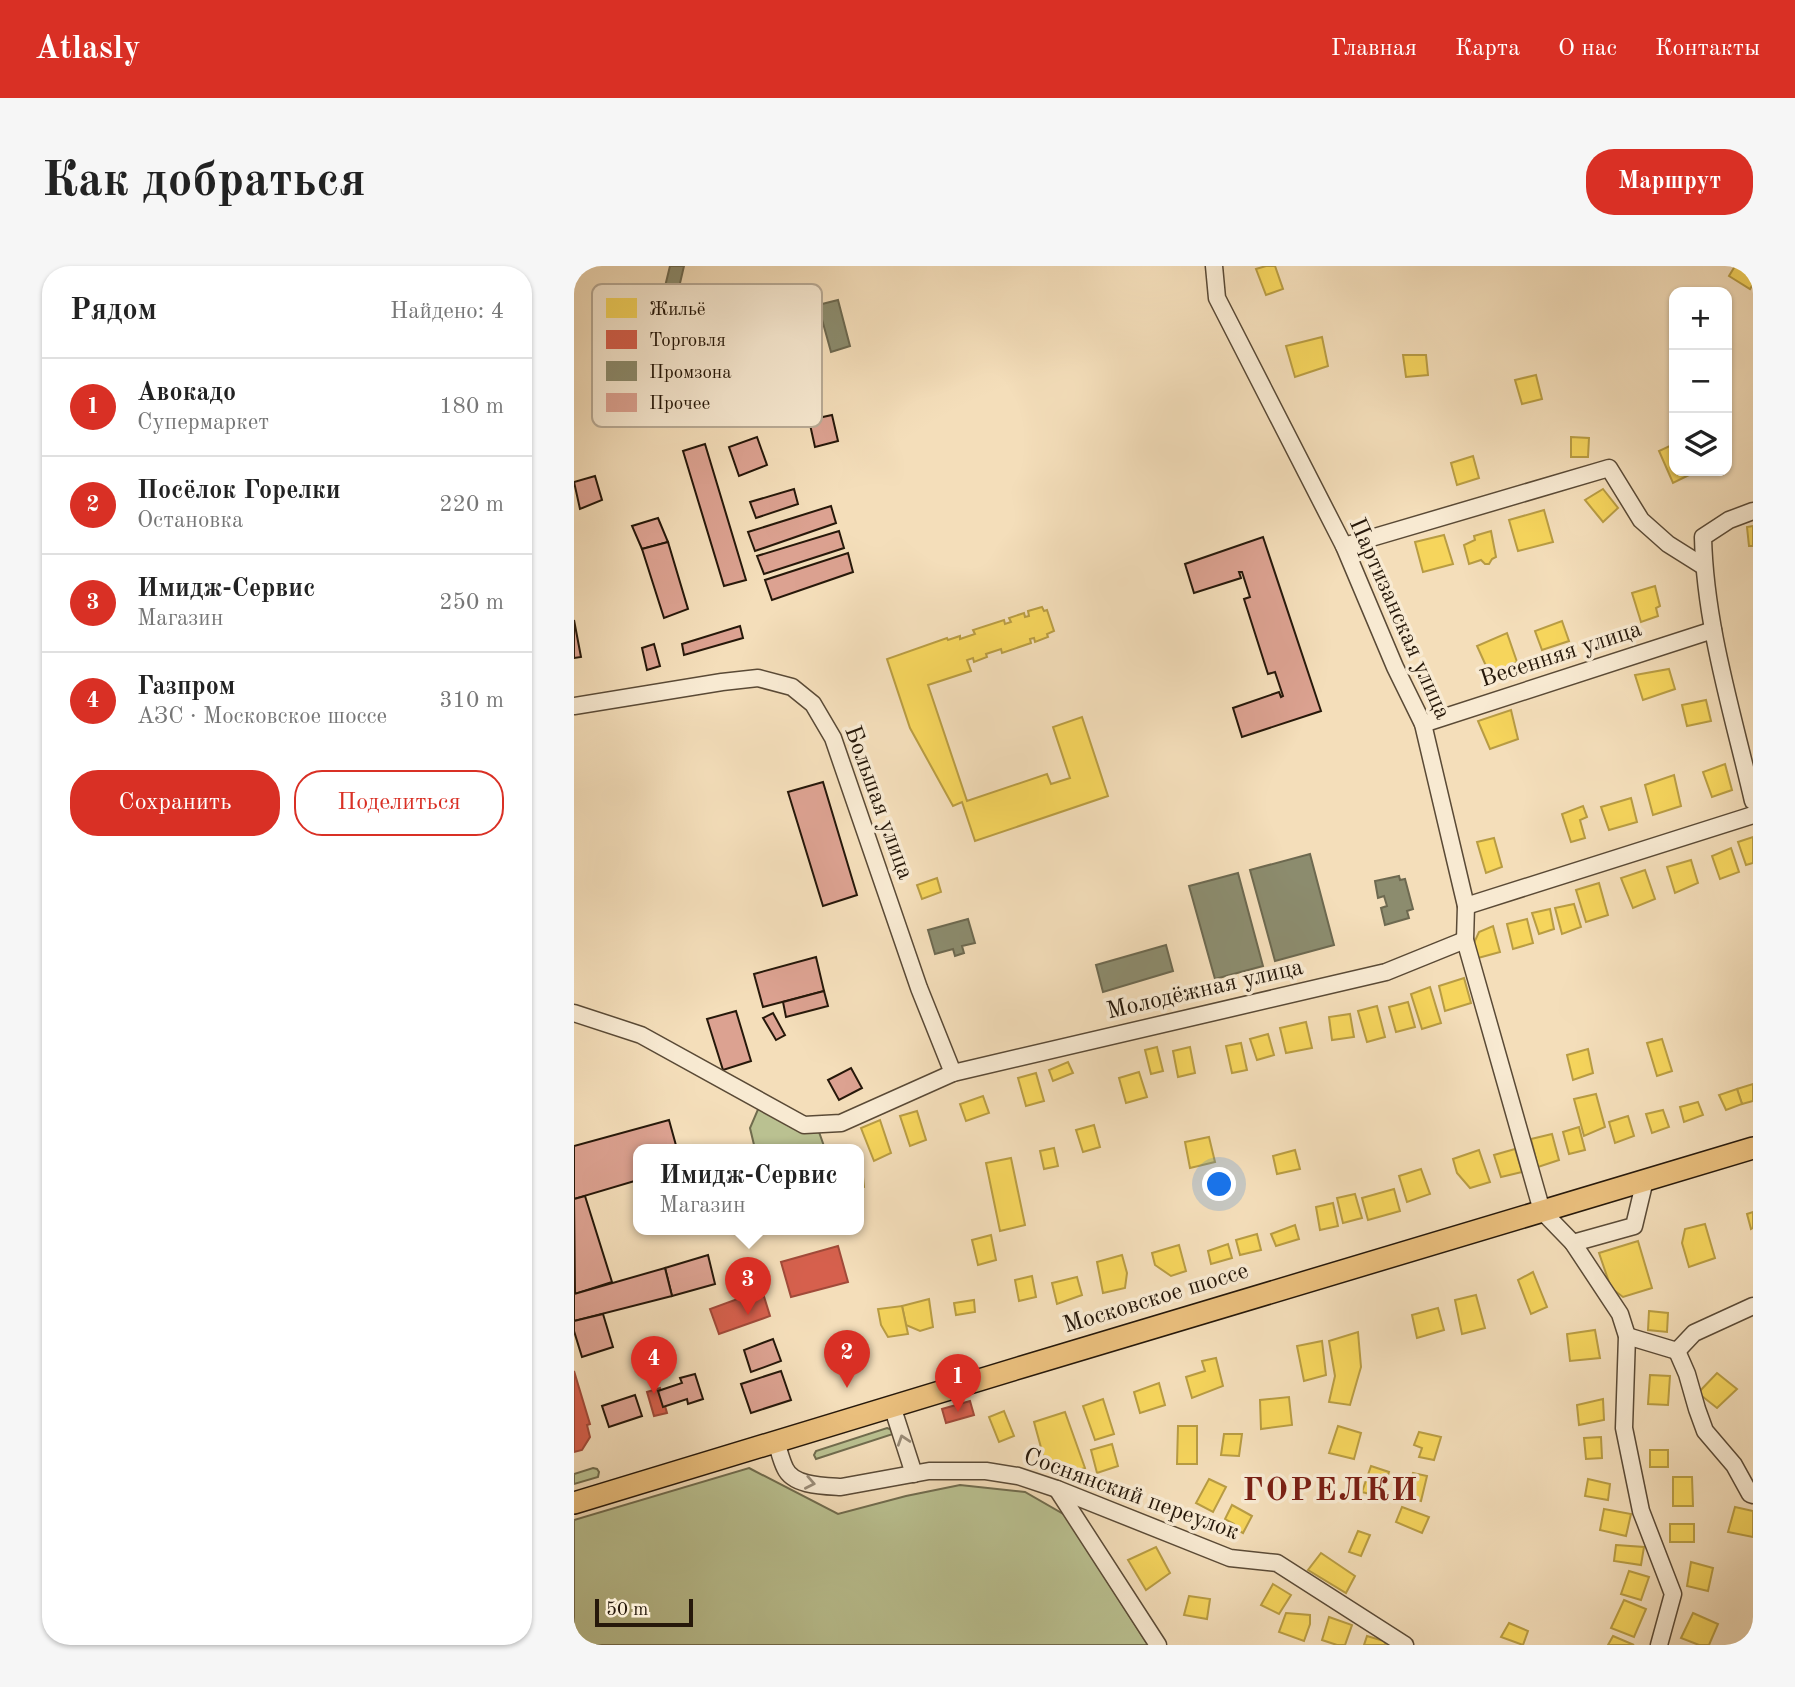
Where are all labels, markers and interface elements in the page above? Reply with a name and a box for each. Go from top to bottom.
text: Atlasly [35,33,140,66]
text: Главная [1331,37,1417,61]
text: Карта [1455,37,1520,61]
text: О нас [1558,37,1617,61]
text: Контакты [1655,37,1760,61]
button: Маршрут [1586,149,1753,215]
text: Как добраться [42,158,366,207]
legend [592,284,822,427]
map controls [1669,287,1732,476]
button: + [1669,287,1732,350]
text: Рядом [70,296,157,326]
text: Найдено: 4 [390,300,504,323]
text: Жильё [649,301,706,320]
text: Торговля [649,332,726,351]
button: − [1669,350,1732,413]
text: Промзона [649,364,732,383]
text: Авокадо [137,380,236,406]
text: 1 [86,395,100,418]
text: 180 m [439,395,504,418]
text: Прочее [649,395,710,414]
text: Супермаркет [137,411,269,434]
button: layers [1669,413,1732,476]
text: Посёлок Горелки [137,478,341,504]
text: 2 [86,493,100,516]
text: 220 m [439,493,504,516]
text: Остановка [137,509,243,532]
street label: Партизанская улица [1344,515,1454,724]
text: Имидж-Сервис [137,576,315,602]
text: 3 [86,591,100,614]
text: 250 m [439,591,504,614]
text: Магазин [137,607,223,630]
street label: Весенняя улица [1477,618,1645,692]
text: Газпром [137,674,236,700]
text: 4 [86,689,100,712]
text: 310 m [439,689,504,712]
text: АЗС · Московское шоссе [137,705,387,728]
street label: Большая улица [839,723,917,883]
button: Сохранить [70,770,280,836]
button: Поделиться [294,770,504,836]
street label: Молодёжная улица [1104,956,1306,1024]
popup [633,1144,864,1235]
text: Имидж-Сервис [659,1163,838,1189]
your location [1202,1167,1236,1201]
text: Магазин [659,1194,746,1217]
pin: 3 [725,1257,771,1315]
street label: Московское шоссе [1061,1259,1251,1339]
pin: 2 [824,1330,870,1388]
pin: 4 [631,1336,677,1394]
pin: 1 [935,1354,981,1412]
one-way arrow [897,1434,911,1447]
street label: Соснянский переулок [1020,1445,1242,1545]
one-way arrow [804,1474,816,1489]
district label: ГОРЕЛКИ [1243,1476,1419,1508]
scale bar [595,1596,693,1628]
text: 50 m [606,1601,648,1620]

